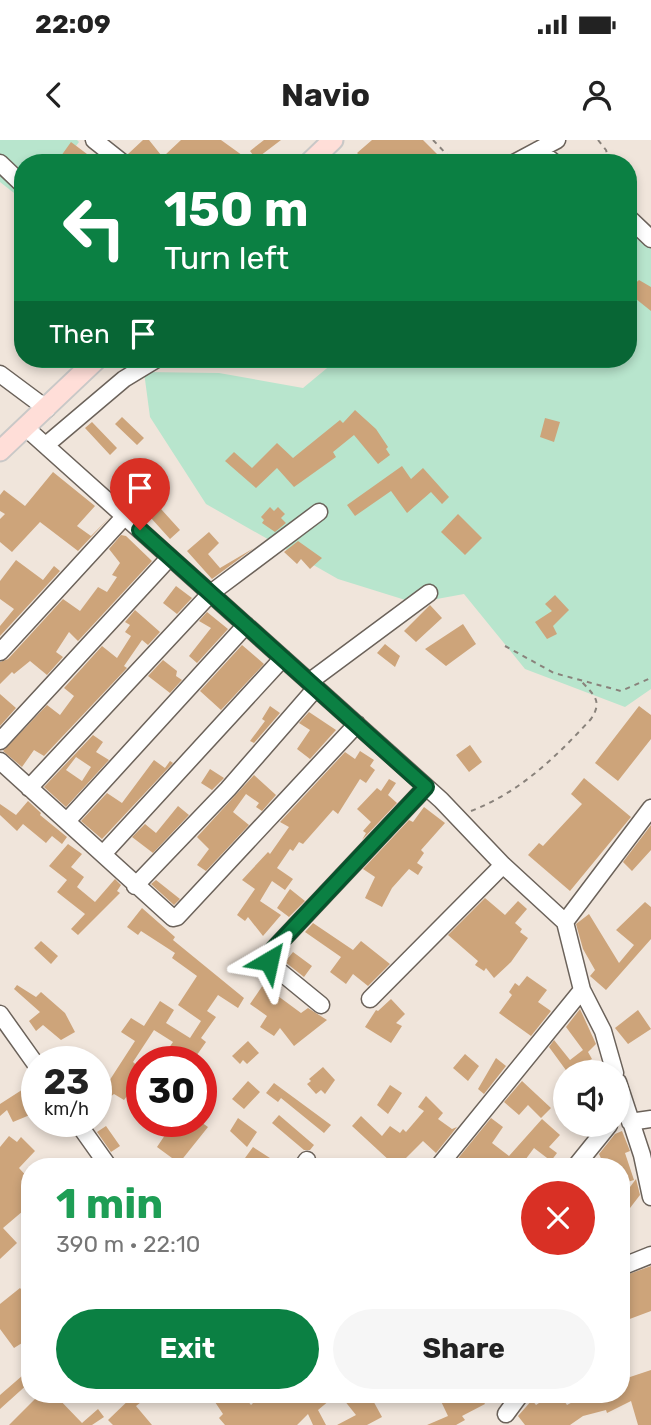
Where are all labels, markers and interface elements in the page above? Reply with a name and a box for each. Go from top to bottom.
text: 22:09 [35,9,111,40]
icon: back [35,76,73,114]
text: Navio [281,76,370,114]
icon: person [578,76,616,114]
text: 150 m [164,180,309,238]
icon: left [49,182,140,273]
text: Turn left [164,239,289,277]
icon: arrive [124,315,162,353]
text: Then [49,319,110,350]
pin [110,458,170,530]
icon: arrive [121,469,159,507]
position arrow [232,924,306,998]
speed limit sign: 30 [126,1046,217,1137]
map controls [553,1060,630,1137]
button: sound [553,1060,630,1137]
text: 23 [44,1061,89,1103]
text: km/h [44,1098,89,1120]
text: 1 min [56,1179,163,1229]
button: close [521,1181,595,1255]
text: 390 m · 22:10 [56,1230,200,1258]
button: Exit [56,1309,319,1389]
button: Share [333,1309,595,1389]

